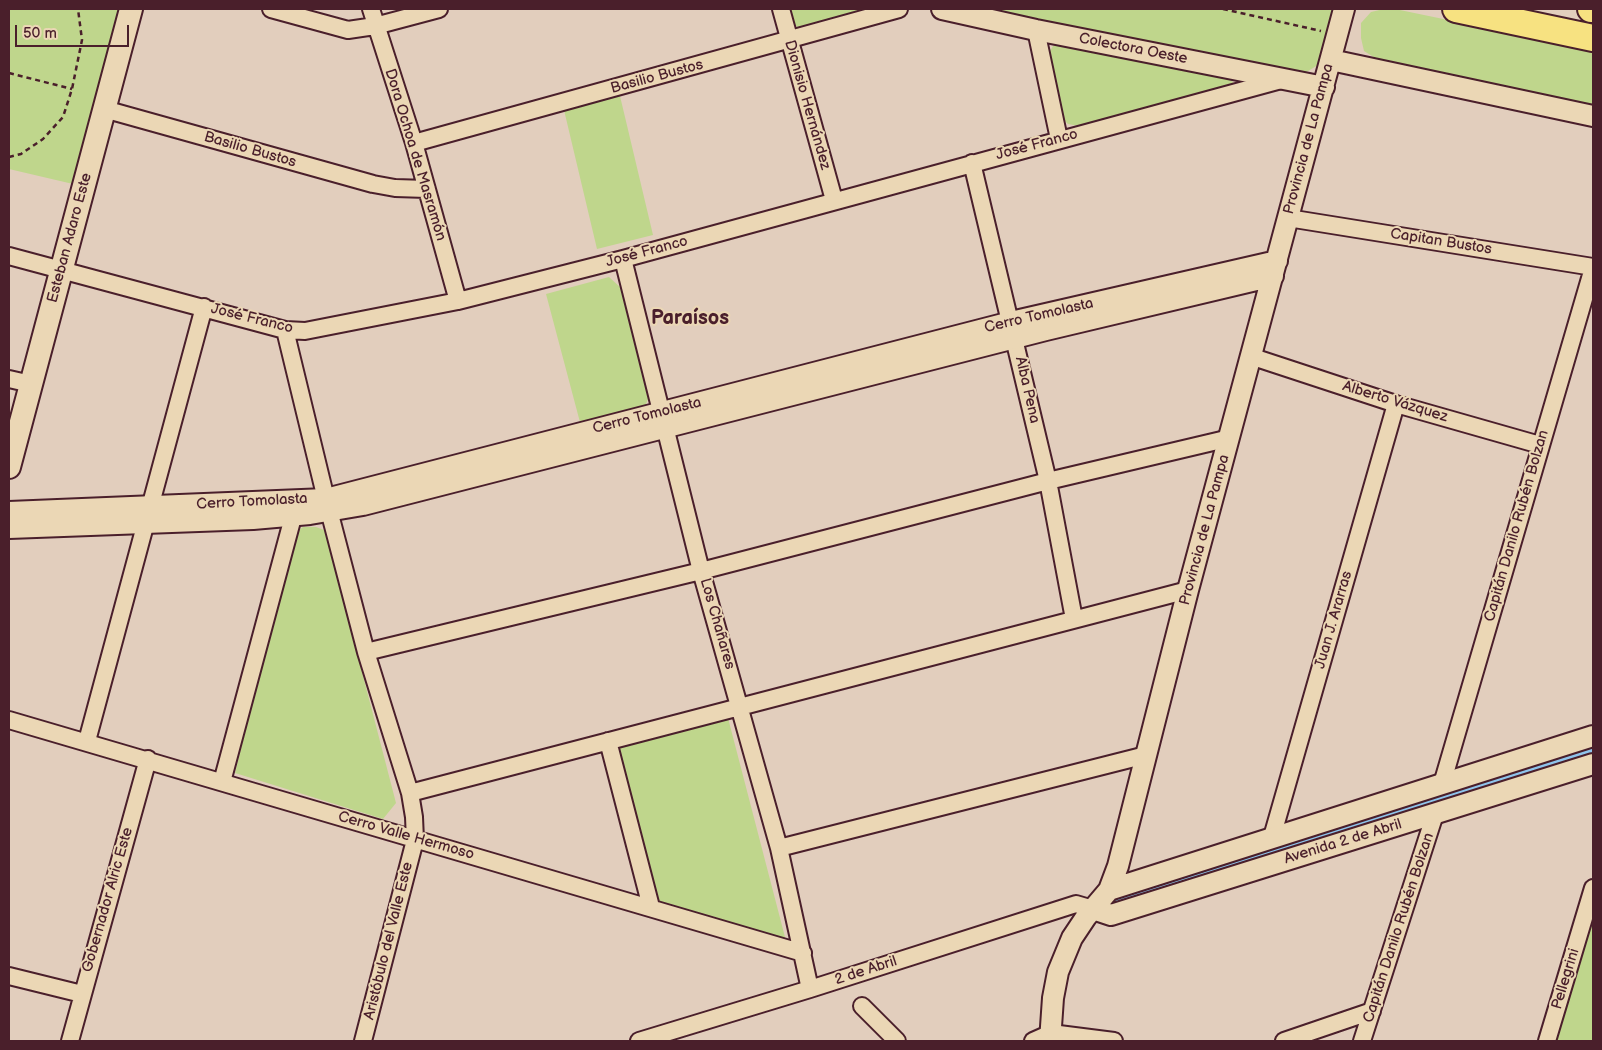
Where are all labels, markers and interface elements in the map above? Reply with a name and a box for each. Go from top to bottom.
scale bar [18,15,131,47]
text: 50 m [23,24,57,43]
street label: Colectora Oeste [1077,30,1189,68]
street label: Dionisio Hernández [780,38,834,172]
street label: Basilio Bustos [609,56,705,98]
street label: Provincia de La Pampa [1280,62,1338,216]
street label: Dora Ochoa de Masramón [380,67,450,243]
street label: José Franco [994,125,1080,165]
street label: Basilio Bustos [202,128,298,172]
street label: Esteban Adaro Este [44,171,96,305]
street label: Capitan Bustos [1389,225,1493,259]
street label: José Franco [604,232,690,272]
street label: Cerro Tomolasta [983,295,1095,337]
street label: José Franco [209,300,295,338]
district label: Paraísos [651,307,729,331]
street label: Alba Pena [1011,355,1043,425]
street label: Alberto Vázquez [1340,377,1450,427]
street label: Cerro Tomolasta [591,394,703,438]
street label: Capitán Danilo Rubén Bolzan [1481,428,1553,624]
street label: Provincia de La Pampa [1176,453,1234,607]
street label: Cerro Tomolasta [196,490,308,514]
street label: Juan J. Ararras [1311,569,1357,671]
street label: Los Chañares [695,576,739,672]
street label: Cerro Valle Hermoso [336,808,476,864]
street label: Avenida 2 de Abril [1282,816,1404,868]
street label: Gobernador Alric Este [79,825,137,975]
street label: Capitán Danilo Rubén Bolzan [1360,831,1438,1025]
street label: Aristóbulo del Valle Este [361,860,417,1022]
street label: Pellegrini [1548,946,1584,1012]
street label: 2 de Abril [833,953,899,989]

